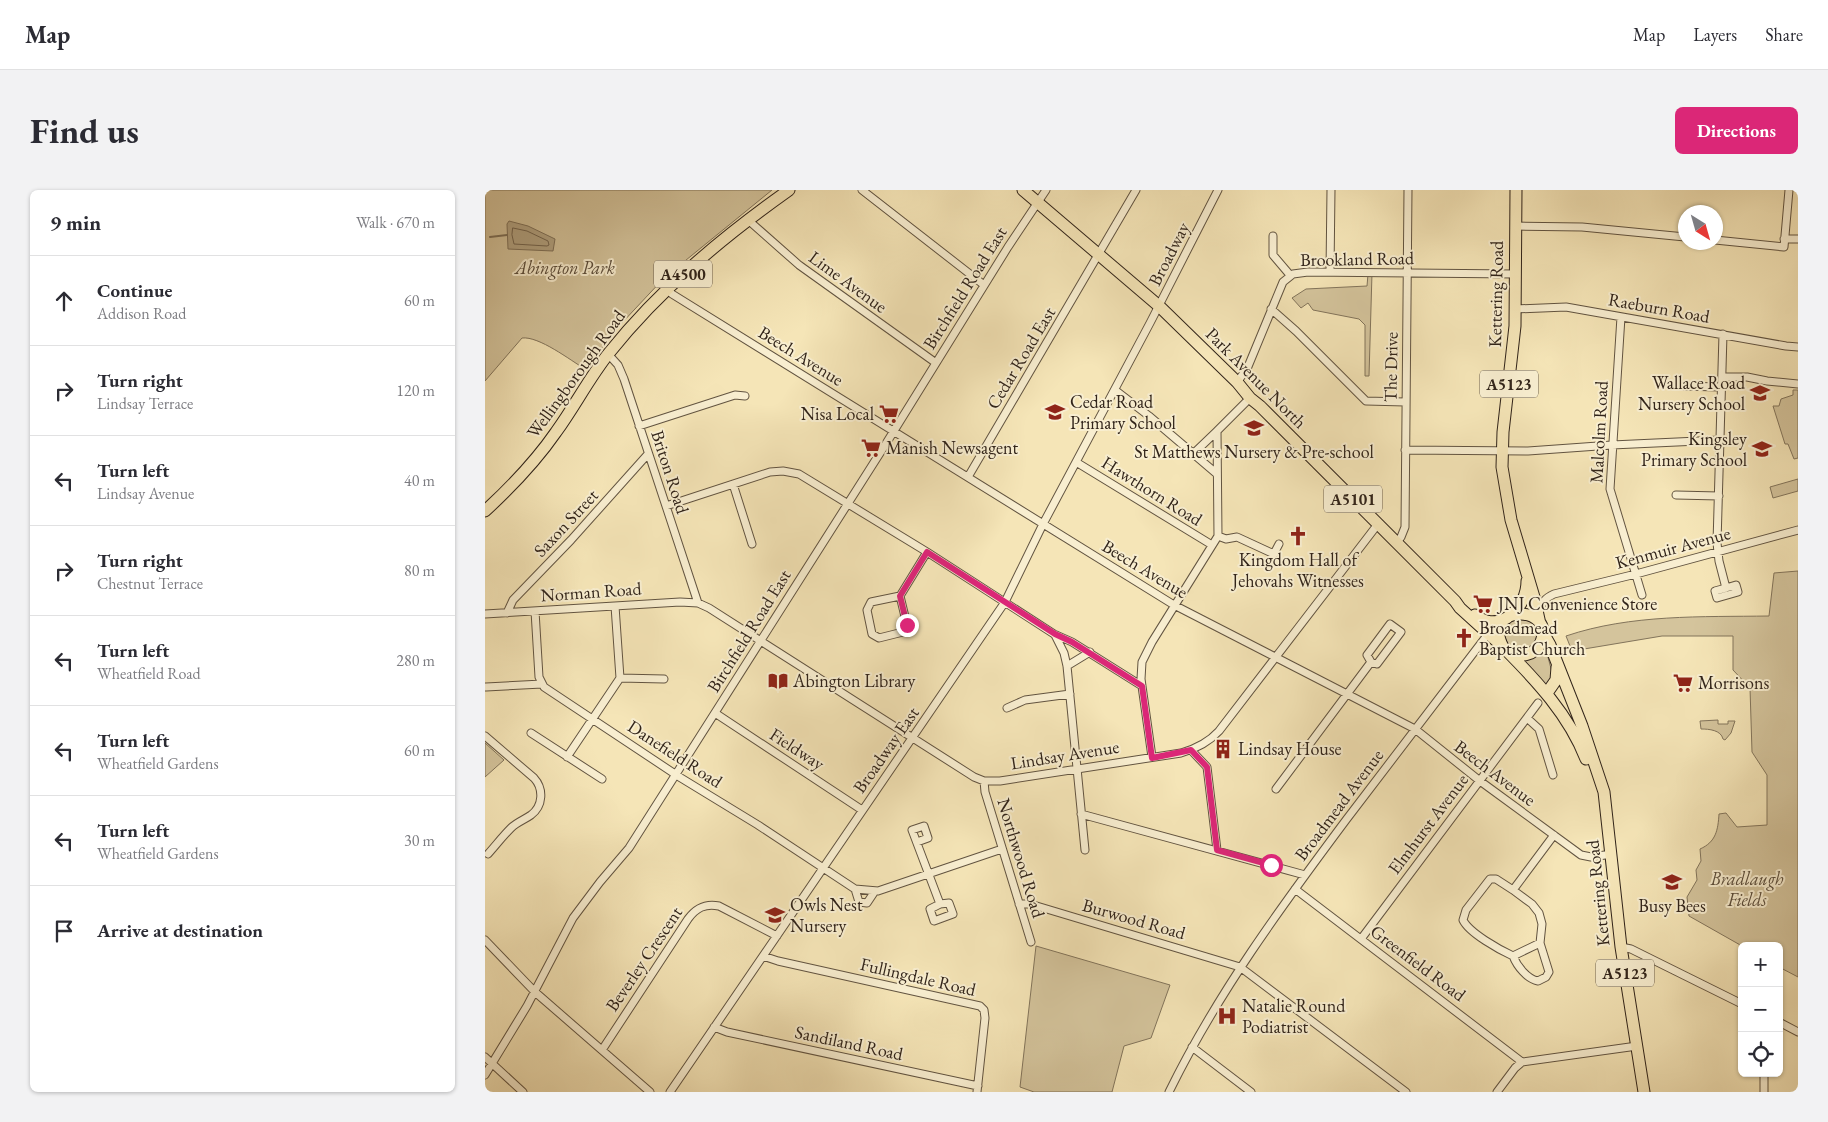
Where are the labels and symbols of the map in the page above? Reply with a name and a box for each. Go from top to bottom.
north arrow [1678,205,1723,250]
street label: Broadway [1143,218,1194,289]
street label: Birchfield Road East [918,222,1012,353]
street label: Kettering Road [1483,240,1508,348]
street label: Lime Avenue [805,245,892,318]
street label: Brookland Road [1300,246,1415,271]
park label: Abington Park [513,256,615,280]
road number: A4500 [654,260,712,288]
street label: Raeburn Road [1607,287,1712,328]
street label: Cedar Road East [981,302,1060,413]
street label: Wellingborough Road [521,304,630,442]
street label: Beech Avenue [754,320,848,391]
street label: Park Avenue North [1201,322,1312,433]
street label: The Drive [1378,332,1403,402]
road number: A5123 [1480,370,1538,398]
place label: Wallace Road Nursery School [1638,371,1746,415]
street label: Malcolm Road [1584,379,1613,484]
school or university icon: Wallace Road Nursery School [1749,382,1771,404]
place label: Cedar Road Primary School [1070,390,1176,434]
school or university icon: Cedar Road Primary School [1044,401,1066,423]
place label: Nisa Local [801,402,874,425]
supermarket icon: Nisa Local [878,403,900,425]
school or university icon: St Matthews Nursery & Pre-school [1243,417,1265,439]
street label: Briton Road [646,427,695,517]
place label: Kingsley Primary School [1641,427,1747,471]
place label: Manish Newsagent [886,436,1019,459]
supermarket icon: Manish Newsagent [860,437,882,459]
school or university icon: Kingsley Primary School [1751,438,1773,460]
place label: St Matthews Nursery & Pre-school [1134,440,1374,463]
street label: Hawthorn Road [1098,451,1208,531]
street label: Saxon Street [528,484,603,561]
road number: A5101 [1324,486,1382,512]
street label: Kenmuir Avenue [1613,521,1733,574]
church icon: Kingdom Hall of Jehovahs Witnesses [1287,525,1309,547]
street label: Beech Avenue [1098,534,1192,603]
place label: Kingdom Hall of Jehovahs Witnesses [1230,548,1364,592]
street label: Birchfield Road East [702,565,796,696]
street label: Norman Road [540,576,643,607]
place label: JNJ Convenience Store [1496,592,1657,615]
supermarket icon: JNJ Convenience Store [1472,593,1494,615]
route end [896,614,919,637]
place label: Broadmead Baptist Church [1479,616,1585,660]
church icon: Broadmead Baptist Church [1453,627,1475,649]
place label: Abington Library [792,669,916,692]
library icon: Abington Library [767,670,789,692]
place label: Morrisons [1698,671,1769,694]
supermarket icon: Morrisons [1672,672,1694,694]
street label: Broadway East [847,702,924,797]
street label: Danefield Road [624,714,728,793]
street label: Fieldway [765,722,829,775]
street label: Beech Avenue [1450,734,1541,811]
street label: Lindsay Avenue [1009,735,1121,774]
place label: Lindsay House [1238,737,1342,760]
building icon: Lindsay House [1212,738,1234,760]
street label: Broadmead Avenue [1289,744,1388,865]
street label: Elmhurst Avenue [1382,769,1473,879]
street label: Northwood Road [992,795,1051,921]
street label: Kettering Road [1580,838,1615,947]
route start [1260,854,1283,877]
park label: Bradlaugh Fields [1710,867,1784,911]
school or university icon: Busy Bees [1661,871,1683,893]
place label: Owls Nest Nursery [790,893,863,937]
street label: Burwood Road [1080,893,1189,944]
place label: Busy Bees [1638,894,1706,917]
street label: Beverley Crescent [600,902,687,1016]
school or university icon: Owls Nest Nursery [764,904,786,926]
street label: Greenfield Road [1366,919,1471,1006]
street label: Fullingdale Road [858,952,979,1001]
road number: A5123 [1596,960,1654,986]
place label: Natalie Round Podiatrist [1242,994,1346,1038]
hospital icon: Natalie Round Podiatrist [1216,1005,1238,1027]
street label: Sandiland Road [793,1020,906,1065]

